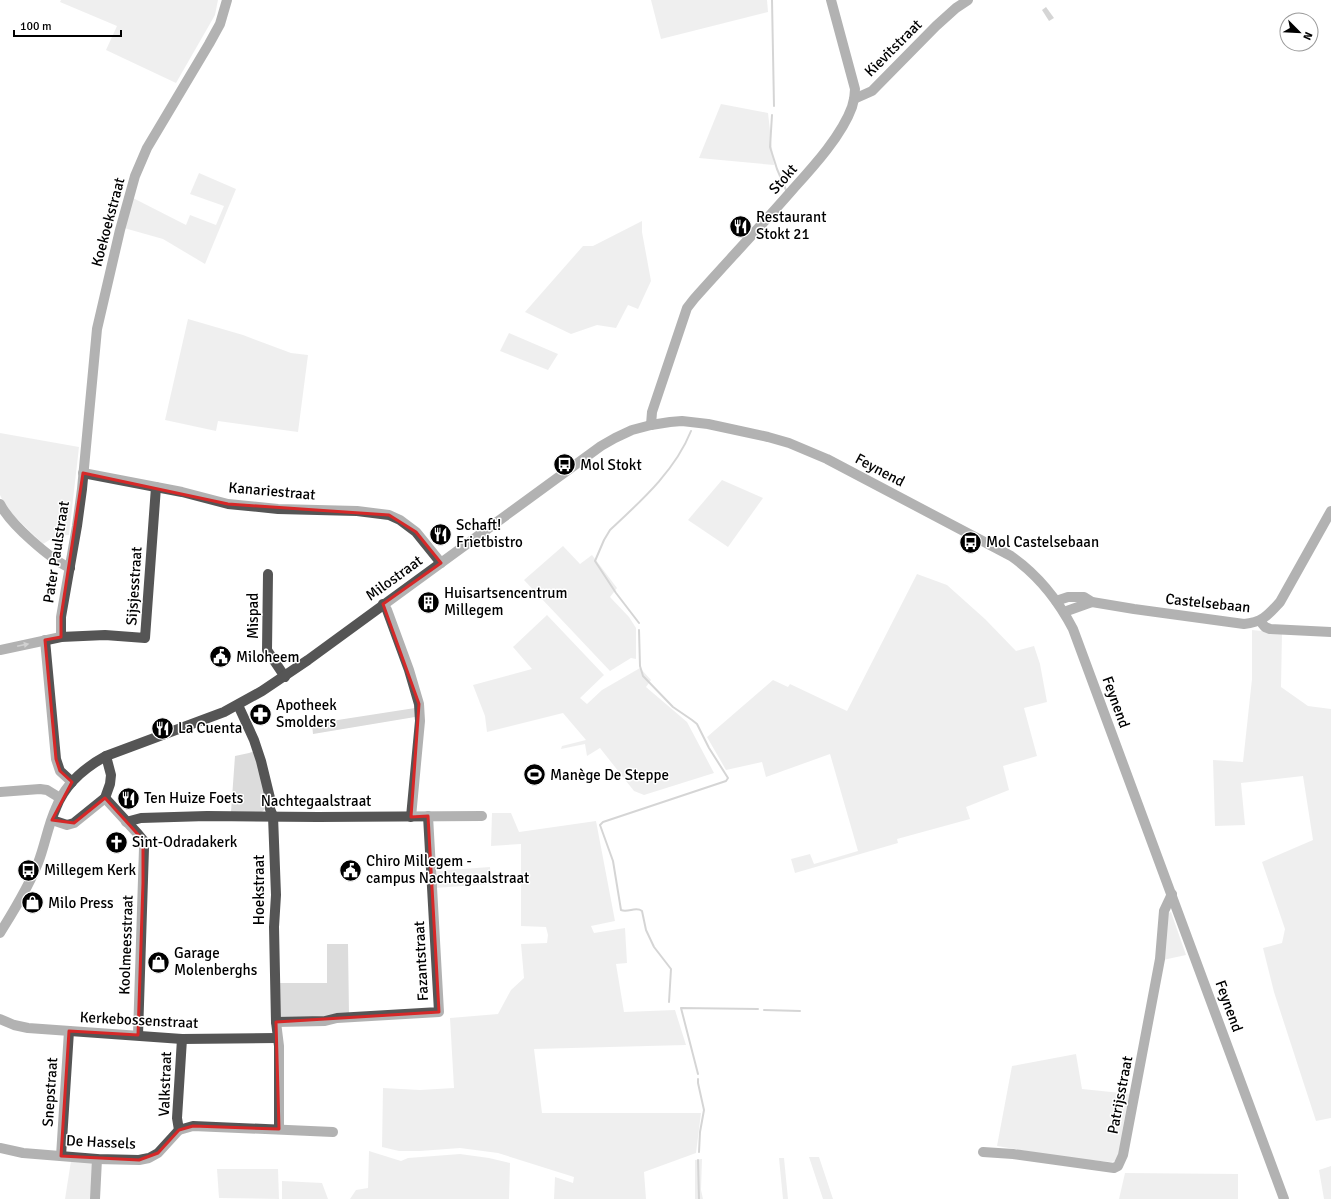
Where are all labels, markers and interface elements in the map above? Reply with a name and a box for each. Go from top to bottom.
scale bar [14,12,121,38]
north arrow [1279,12,1319,52]
street label: Kievitstraat [861,16,925,80]
text: 100 m [20,19,52,34]
text: N [1300,30,1315,42]
street label: Stokt [765,160,801,198]
street label: Koekoekstraat [87,175,129,269]
place label: Restaurant Stokt 21 [756,208,826,243]
restaurant icon: Restaurant Stokt 21 [727,213,753,239]
street label: Feynend [852,449,908,491]
bus stop icon: Mol Stokt [551,452,577,478]
place label: Mol Stokt [580,456,642,474]
street label: Kanariestraat [228,478,316,504]
street label: Pater Paulstraat [39,500,73,604]
place label: Schaft! Frietbistro [456,516,523,551]
restaurant icon: Schaft! Frietbistro [427,521,453,547]
bus stop icon: Mol Castelsebaan [958,529,984,555]
place label: Mol Castelsebaan [986,533,1099,551]
street label: Sijsjesstraat [122,546,146,626]
street label: Milostraat [362,551,426,605]
place label: Huisartsencentrum Millegem [444,584,567,619]
building icon: Huisartsencentrum Millegem [416,589,442,615]
street label: Castelsebaan [1165,590,1251,616]
street label: Mispad [244,593,262,639]
one-way arrow [16,642,29,648]
public building icon: Miloheem [208,644,234,670]
place label: Miloheem [236,648,299,666]
street label: Feynend [1098,674,1134,730]
place label: Apotheek Smolders [276,696,337,731]
pharmacy icon: Apotheek Smolders [247,701,273,727]
restaurant icon: La Cuenta [150,715,176,741]
place label: La Cuenta [178,719,242,737]
sports icon: Manège De Steppe [521,762,547,788]
place label: Manège De Steppe [550,766,669,784]
restaurant icon: Ten Huize Foets [115,785,141,811]
place label: Ten Huize Foets [144,789,244,807]
street label: Nachtegaalstraat [261,792,371,810]
church icon: Sint-Odradakerk [104,829,130,855]
place label: Sint-Odradakerk [132,833,238,851]
place label: Chiro Millegem - campus Nachtegaalstraat [366,852,529,887]
street label: Hoekstraat [250,855,268,925]
bus stop icon: Millegem Kerk [16,857,42,883]
public building icon: Chiro Millegem - campus Nachtegaalstraat [337,857,363,883]
place label: Millegem Kerk [44,861,137,879]
shop icon: Milo Press [19,890,45,916]
place label: Milo Press [48,894,114,912]
street label: Koolmeesstraat [115,895,137,995]
street label: Fazantstraat [410,920,432,1002]
place label: Garage Molenberghs [174,944,258,979]
shop icon: Garage Molenberghs [146,949,172,975]
street label: Feynend [1211,978,1247,1034]
street label: Kerkebossenstraat [79,1008,199,1032]
street label: Valkstraat [155,1051,175,1117]
street label: Patrijsstraat [1104,1055,1136,1135]
street label: Snepstraat [39,1057,61,1127]
street label: De Hassels [66,1131,137,1153]

